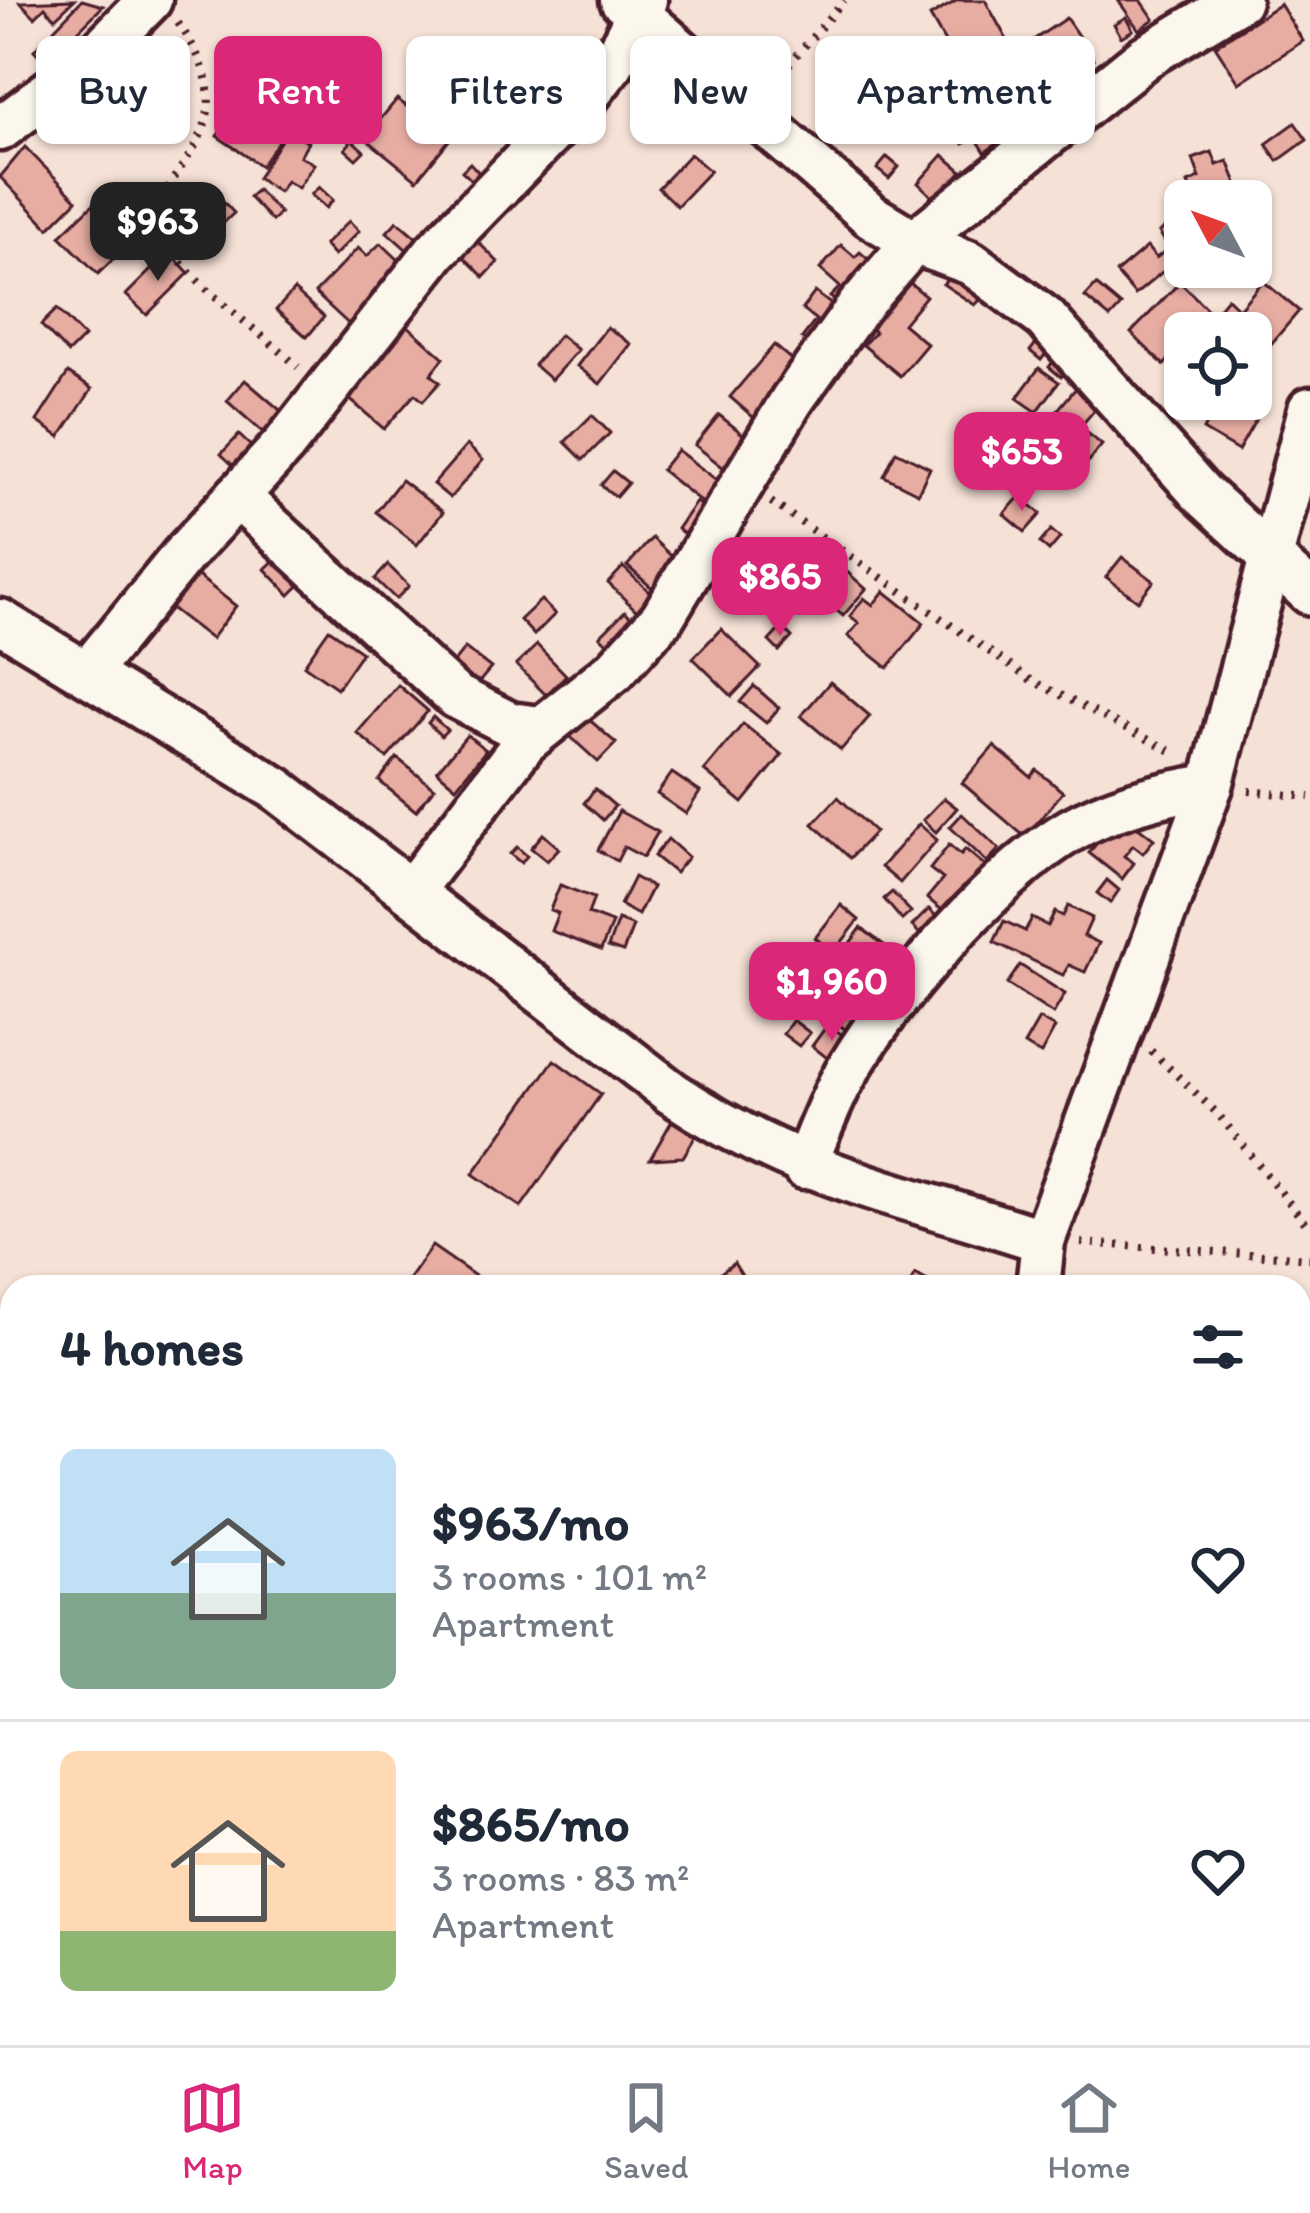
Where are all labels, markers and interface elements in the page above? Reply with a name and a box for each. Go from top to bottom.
chip: Buy [36,36,190,144]
chip: Rent [214,36,382,144]
chip: Filters [406,36,606,144]
chip: New [630,36,791,144]
chip: Apartment [815,36,1095,144]
north arrow [1164,180,1272,288]
map controls [1164,180,1272,420]
pin: $963 [87,182,229,284]
text: $963 [117,197,199,244]
button: locate [1164,312,1272,420]
pin: $653 [951,412,1093,514]
text: $653 [981,427,1063,474]
pin: $865 [709,537,851,639]
text: $865 [739,552,821,599]
pin: $1,960 [734,942,930,1044]
text: $1,960 [776,957,888,1004]
icon: filters [1185,1314,1251,1380]
text: 4 homes [60,1317,244,1378]
text: $963/mo [432,1492,630,1553]
icon: home [156,1497,300,1641]
icon: heart [1185,1536,1251,1602]
text: 3 rooms · 101 m² [432,1553,707,1600]
text: Apartment [432,1600,614,1647]
text: $865/mo [432,1793,630,1854]
icon: home [156,1799,300,1943]
icon: heart [1185,1838,1251,1904]
text: 3 rooms · 83 m² [432,1854,690,1901]
text: Apartment [432,1901,614,1948]
tab: Map [179,2075,245,2186]
tab: Saved [604,2075,689,2186]
tab: Home [1047,2075,1131,2186]

